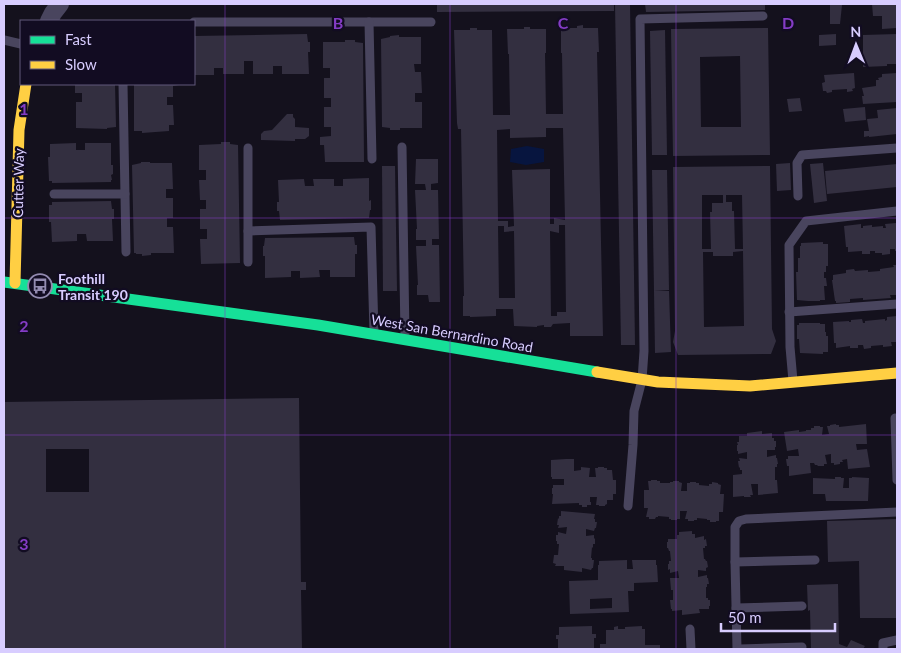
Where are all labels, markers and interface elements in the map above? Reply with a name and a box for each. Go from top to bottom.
text: B [333,13,343,32]
text: C [558,13,569,32]
text: D [782,13,794,32]
legend [20,20,195,85]
north arrow [831,20,881,70]
text: N [850,23,861,40]
text: Fast [65,30,92,48]
text: Slow [65,55,97,73]
text: 1 [19,99,29,118]
street label: Cutter Way [9,147,27,218]
place label: Foothill Transit 190 [58,270,128,303]
bus stop icon: Foothill Transit 190 [27,273,53,299]
street label: West San Bernardino Road [370,310,534,356]
text: 2 [19,316,29,335]
text: 3 [19,534,29,553]
scale bar [721,600,835,632]
text: 50 m [728,608,762,626]

